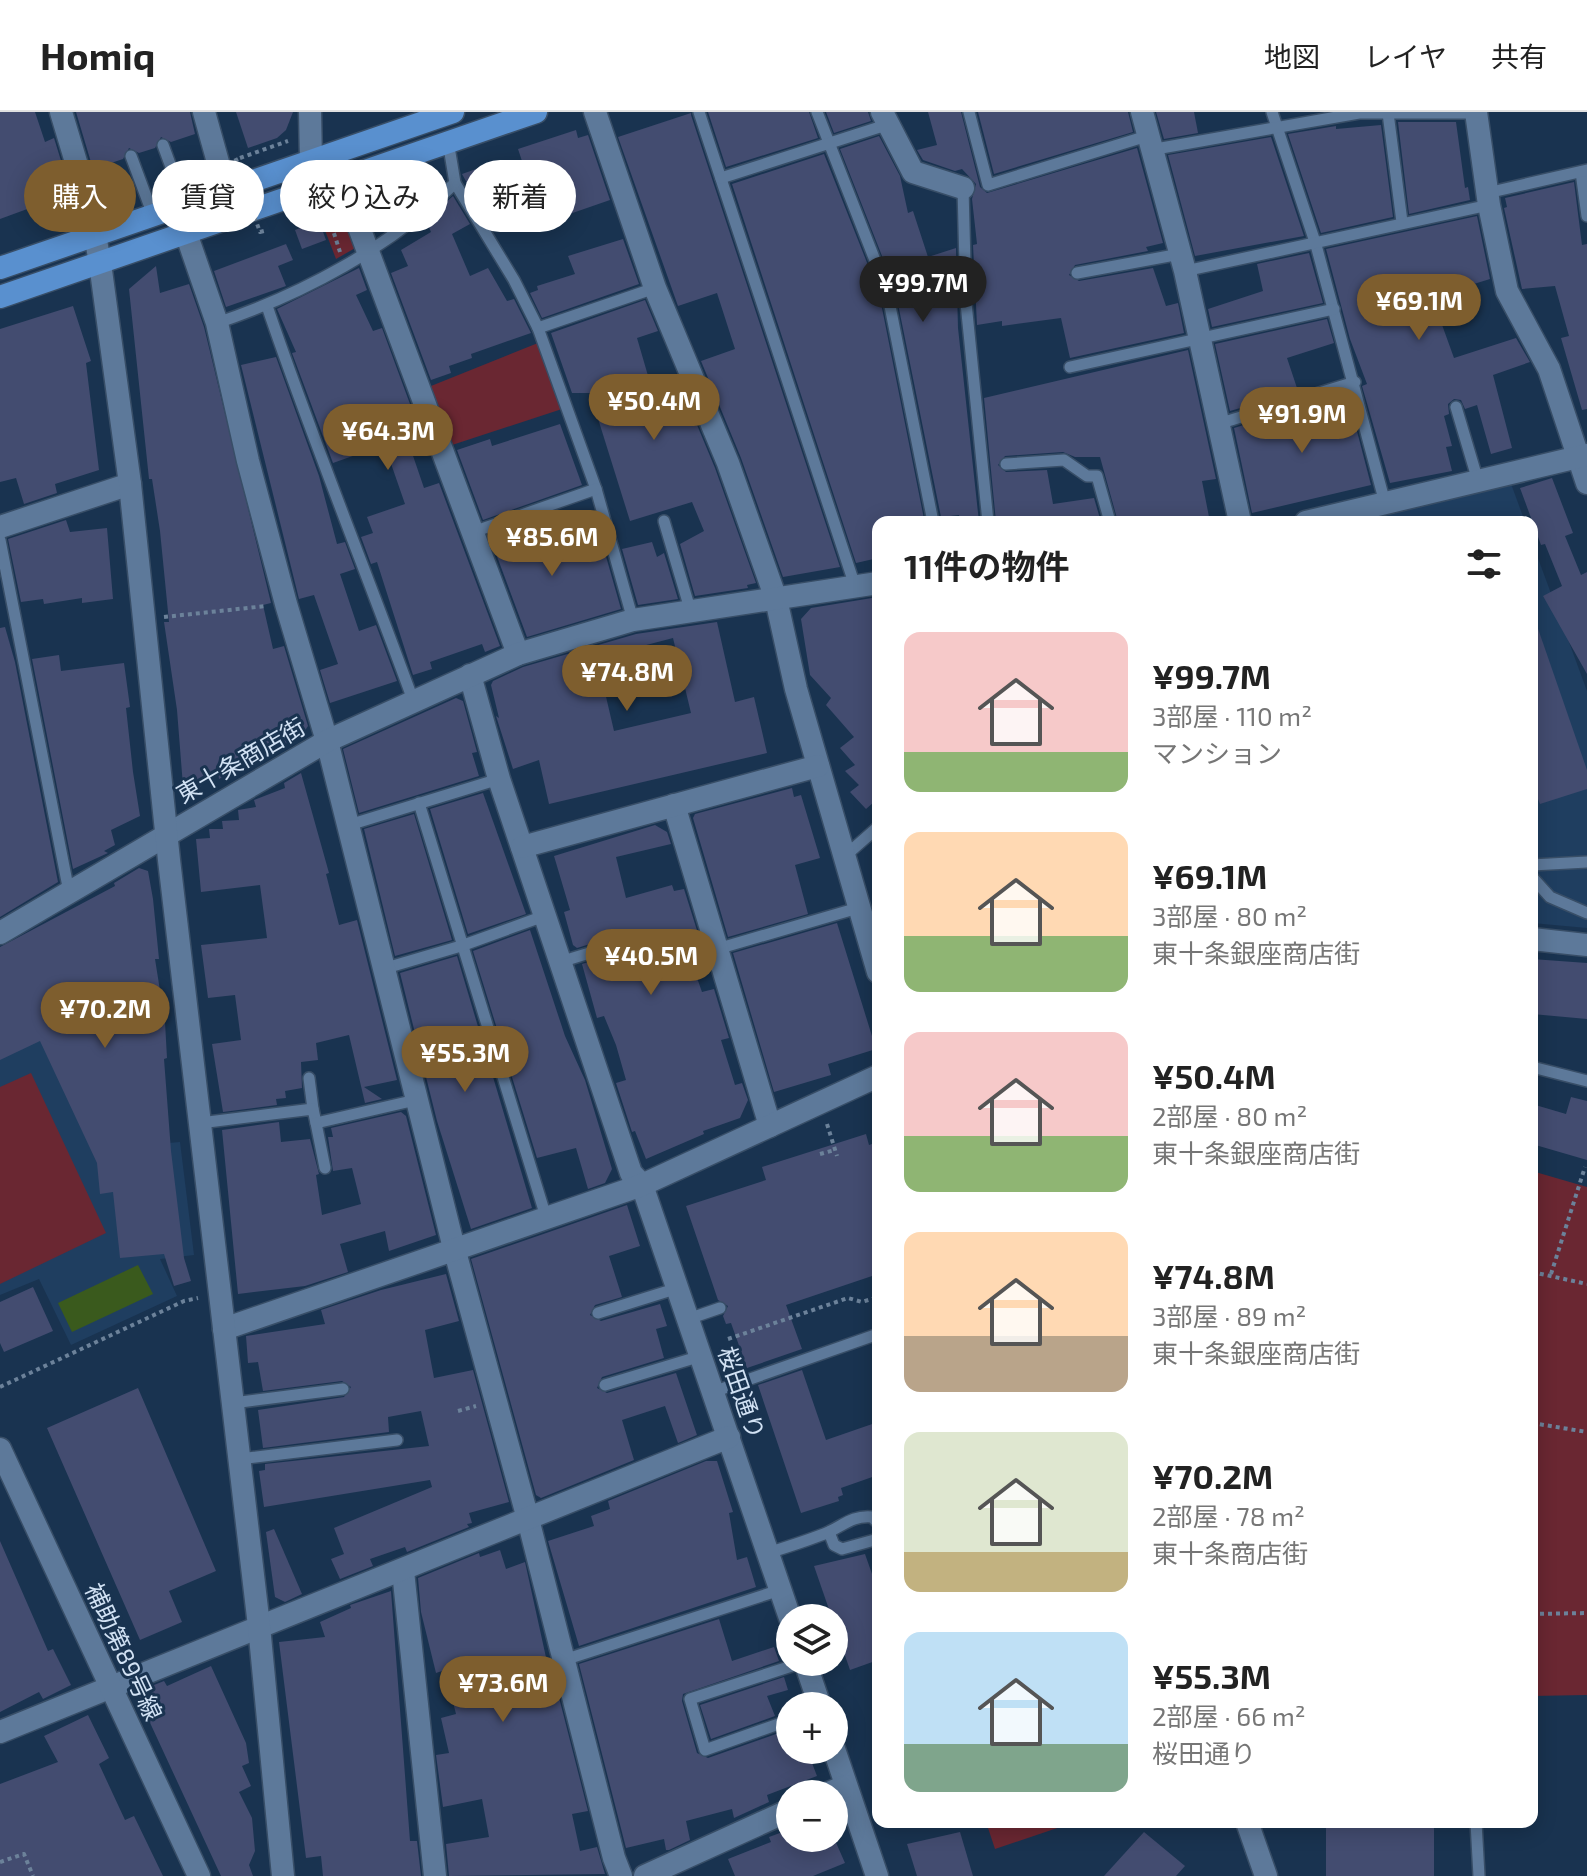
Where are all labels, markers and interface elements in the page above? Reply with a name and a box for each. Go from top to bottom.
text: Homiq [40,32,155,78]
text: 地図 [1264,39,1320,73]
text: レイヤ [1364,39,1447,73]
text: 共有 [1491,39,1547,73]
chip: 購入 [24,160,136,232]
chip: 賃貸 [152,160,264,232]
chip: 絞り込み [280,160,448,232]
chip: 新着 [464,160,576,232]
pin: ¥99.7M [858,256,988,324]
text: ¥99.7M [878,266,968,297]
pin: ¥69.1M [1354,274,1484,342]
text: ¥69.1M [1375,284,1463,315]
pin: ¥50.4M [589,374,719,442]
text: ¥50.4M [607,384,701,415]
pin: ¥91.9M [1237,387,1367,455]
text: ¥91.9M [1257,397,1347,428]
pin: ¥64.3M [323,404,453,472]
text: ¥64.3M [341,414,435,445]
pin: ¥85.6M [487,510,617,578]
text: ¥85.6M [505,520,599,551]
icon: filters [1462,542,1506,586]
text: 11件の物件 [904,545,1069,586]
pin: ¥74.8M [562,645,692,713]
text: ¥74.8M [580,655,674,686]
text: ¥99.7M [1152,655,1271,696]
icon: home [968,664,1064,760]
text: 3部屋 · 110 m² [1152,700,1312,731]
street label: 東十条商店街 [171,711,310,808]
text: マンション [1152,737,1282,768]
text: ¥69.1M [1152,855,1267,896]
icon: home [968,864,1064,960]
text: 3部屋 · 80 m² [1152,900,1307,931]
pin: ¥40.5M [586,929,716,997]
text: 東十条銀座商店街 [1152,937,1360,968]
text: ¥40.5M [604,939,698,970]
pin: ¥70.2M [40,982,170,1050]
text: ¥70.2M [59,992,151,1023]
pin: ¥55.3M [400,1026,530,1094]
text: ¥55.3M [420,1036,510,1067]
text: ¥50.4M [1152,1055,1276,1096]
icon: home [968,1064,1064,1160]
text: 2部屋 · 80 m² [1152,1100,1307,1131]
text: 東十条銀座商店街 [1152,1137,1360,1168]
text: ¥74.8M [1152,1255,1275,1296]
icon: home [968,1264,1064,1360]
text: 3部屋 · 89 m² [1152,1300,1306,1331]
text: 東十条銀座商店街 [1152,1337,1360,1368]
street label: 桜田通り [713,1342,772,1443]
text: ¥70.2M [1152,1455,1273,1496]
icon: home [968,1464,1064,1560]
text: 2部屋 · 78 m² [1152,1500,1305,1531]
text: 東十条商店街 [1152,1537,1308,1568]
street label: 補助第89号線 [80,1578,169,1725]
map controls [776,1604,848,1852]
button: layers [776,1604,848,1676]
text: ¥55.3M [1152,1655,1271,1696]
pin: ¥73.6M [438,1656,568,1724]
icon: home [968,1664,1064,1760]
text: ¥73.6M [457,1666,549,1697]
button: + [776,1692,848,1764]
text: 2部屋 · 66 m² [1152,1700,1305,1731]
text: 桜田通り [1152,1737,1256,1768]
button: − [776,1780,848,1852]

